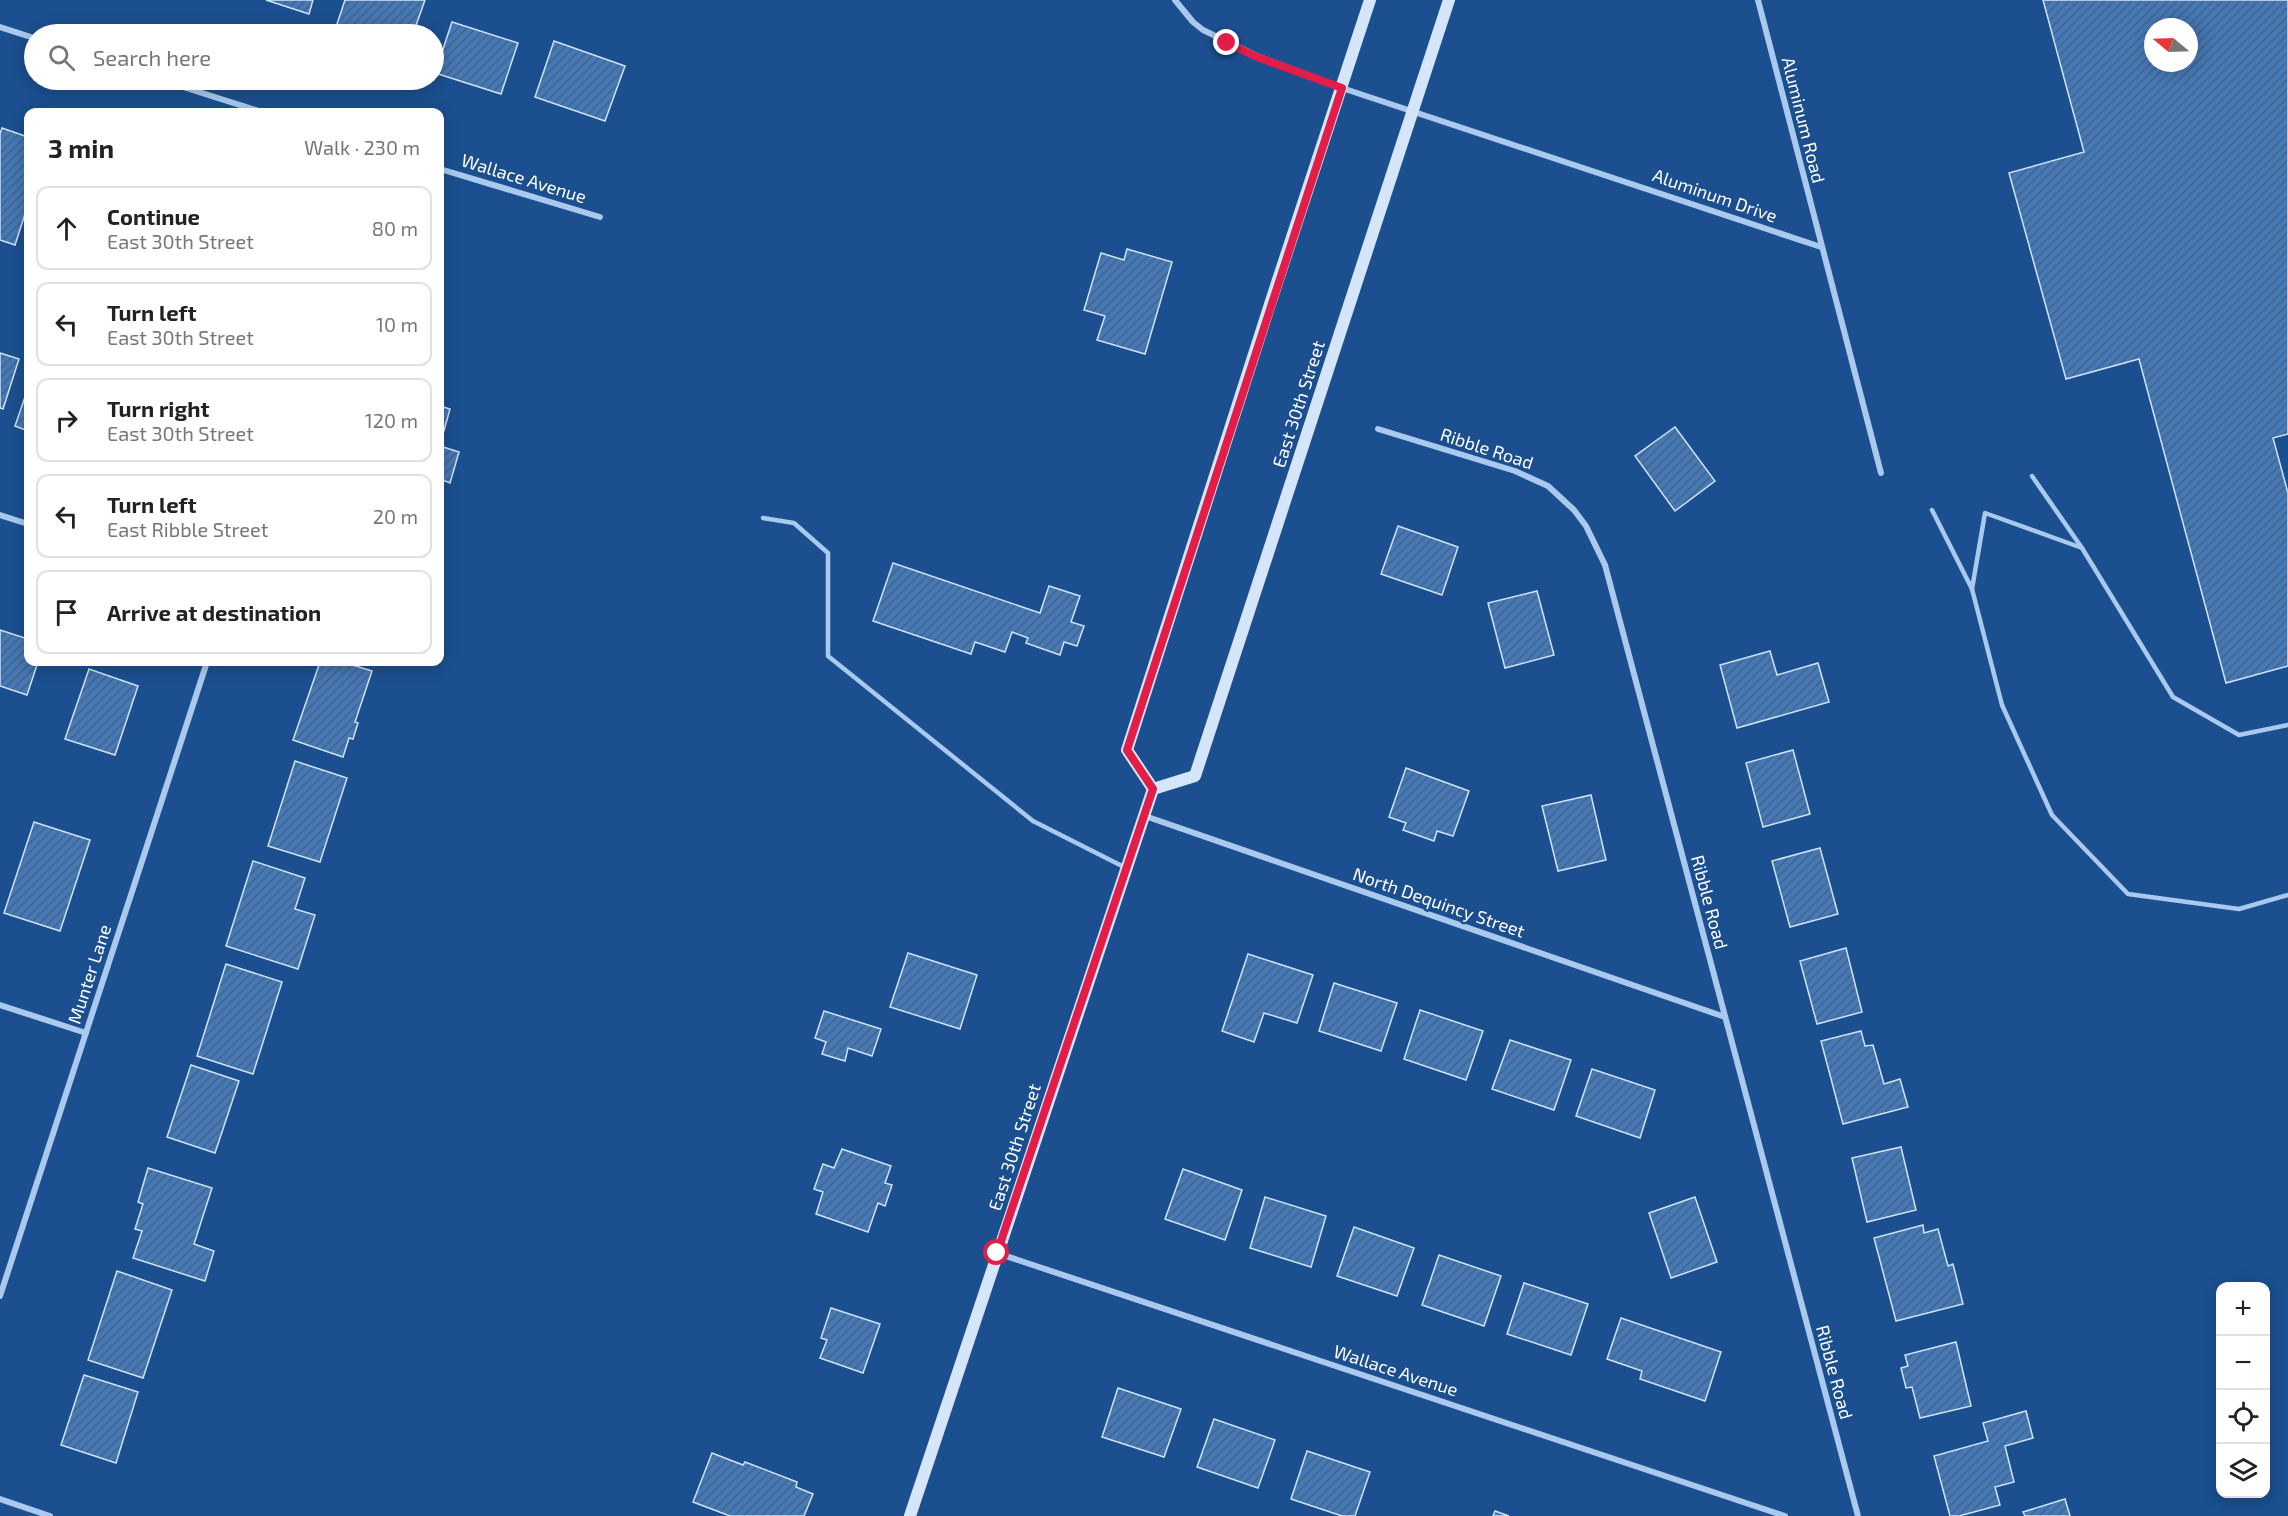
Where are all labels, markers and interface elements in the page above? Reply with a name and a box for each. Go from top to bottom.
north arrow [2144,18,2198,72]
search box [24,24,444,90]
route end [1213,29,1239,55]
icon: search [45,41,78,74]
text: Search here [93,44,211,70]
street label: Aluminum Road [1778,55,1830,185]
text: 3 min [48,132,114,163]
text: Walk · 230 m [304,135,420,159]
street label: Wallace Avenue [459,149,589,207]
street label: Aluminum Drive [1650,163,1780,227]
text: Continue [107,203,200,229]
icon: ahead [50,212,83,245]
text: 80 m [372,216,418,240]
text: East 30th Street [107,229,254,253]
text: Turn left [107,299,196,325]
icon: left [50,308,83,341]
text: 10 m [376,312,418,336]
text: East 30th Street [107,325,254,349]
street label: East 30th Street [1267,338,1329,470]
text: Turn right [107,395,209,421]
icon: right [50,404,83,437]
text: 120 m [365,408,418,432]
text: East 30th Street [107,421,254,445]
street label: Ribble Road [1438,423,1536,473]
text: Turn left [107,491,196,517]
icon: left [50,500,83,533]
text: 20 m [373,504,418,528]
text: East Ribble Street [107,517,268,541]
icon: arrive [50,596,83,629]
text: Arrive at destination [107,599,321,625]
street label: Ribble Road [1687,853,1733,951]
street label: North Dequincy Street [1350,862,1528,942]
street label: Munter Lane [63,922,115,1026]
street label: East 30th Street [983,1081,1045,1213]
route start [983,1239,1009,1265]
map controls [2216,1282,2270,1498]
button: + [2216,1282,2270,1336]
street label: Ribble Road [1812,1323,1858,1421]
button: − [2216,1336,2270,1390]
street label: Wallace Avenue [1331,1340,1461,1400]
button: locate [2216,1390,2270,1444]
button: layers [2216,1444,2270,1498]

